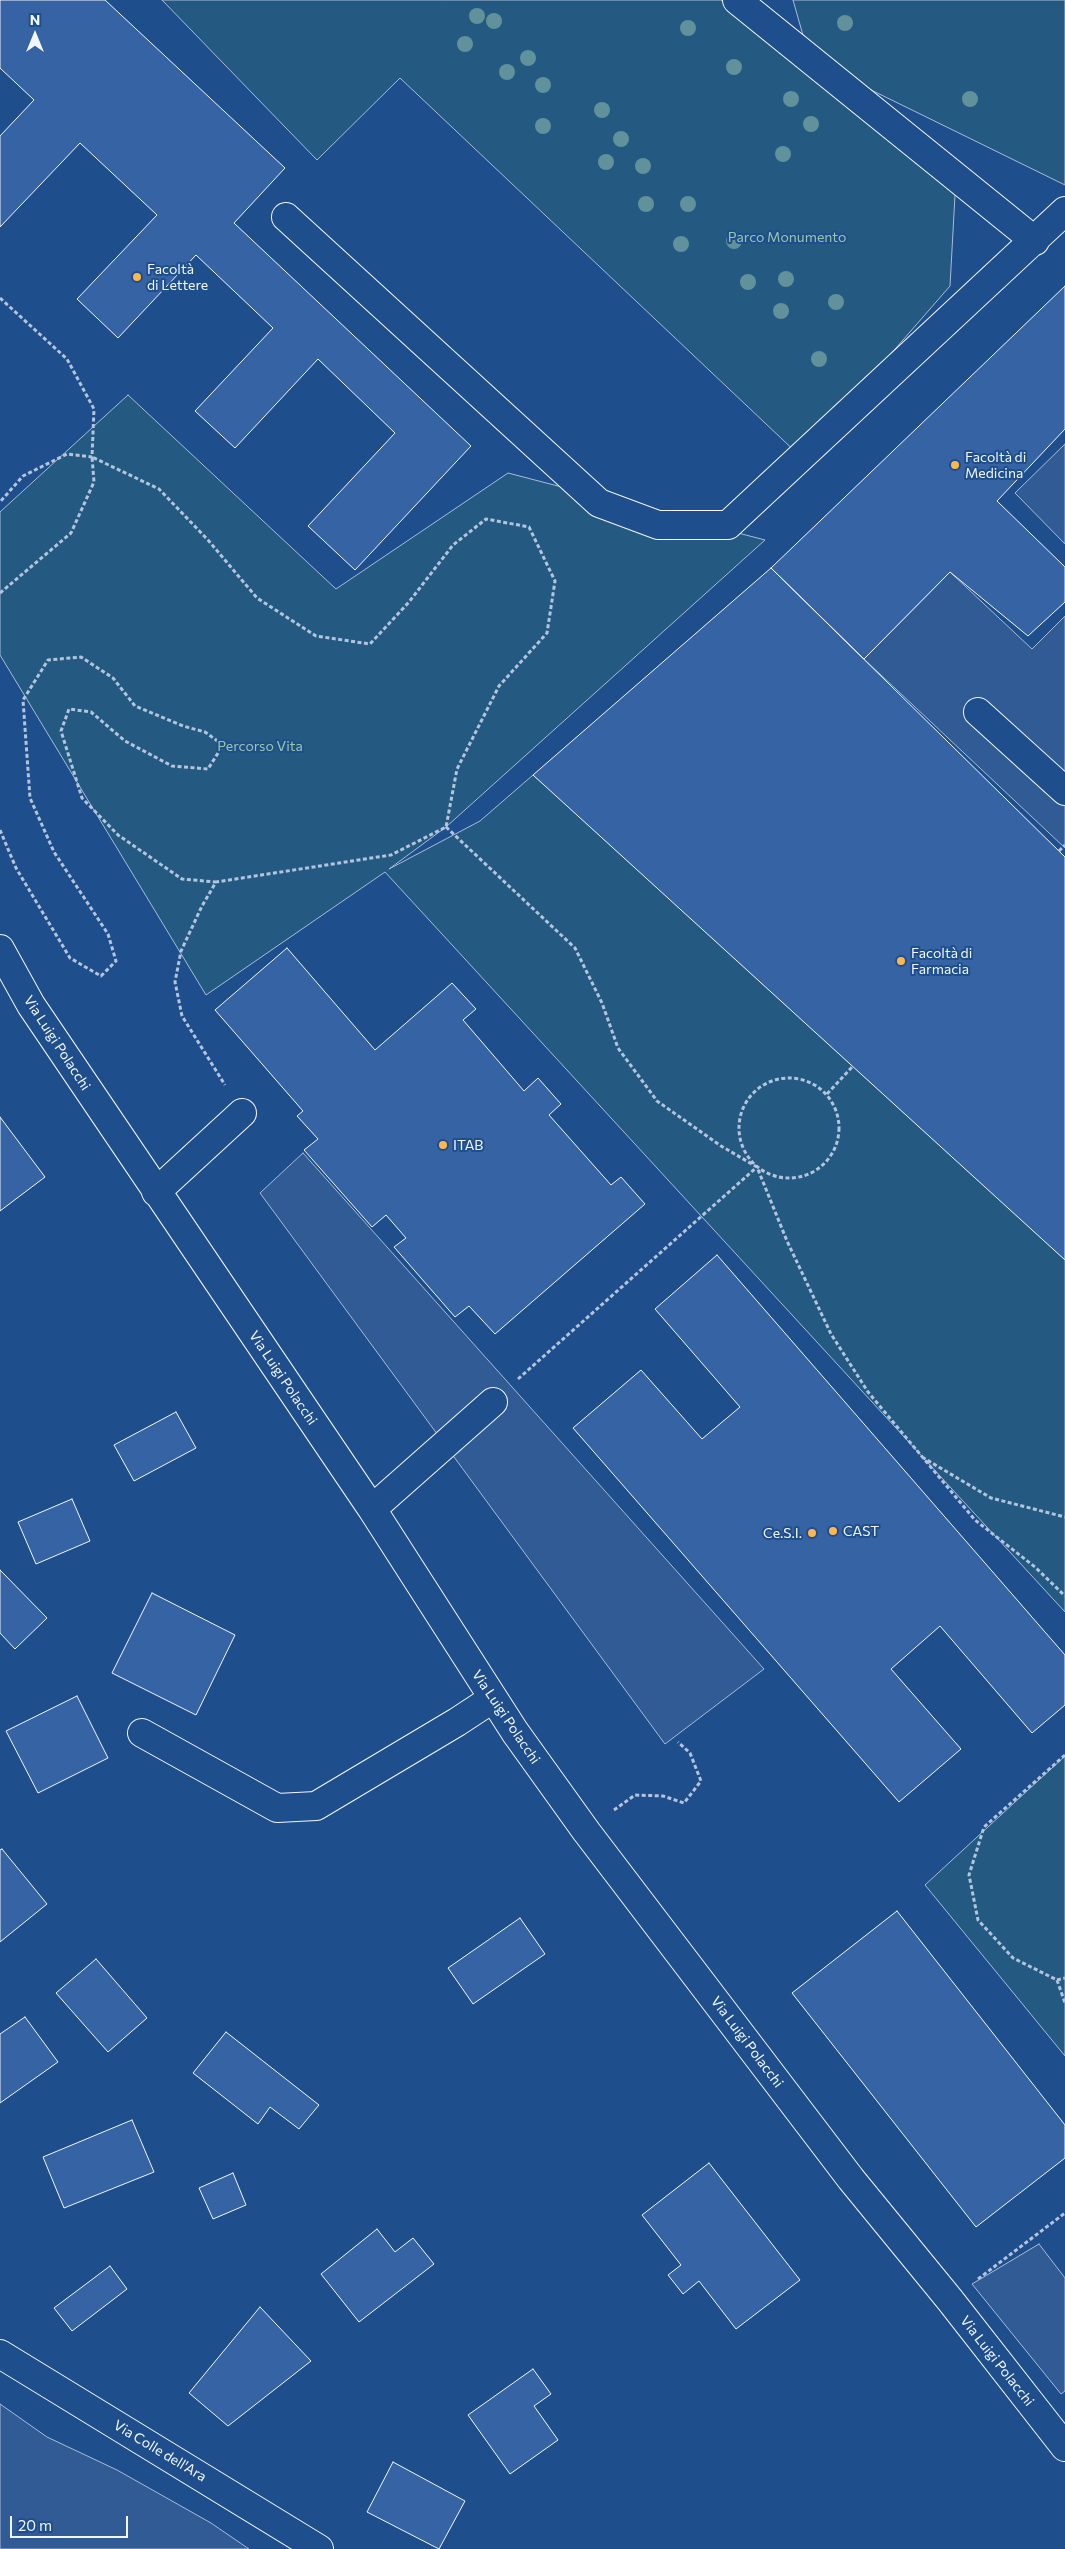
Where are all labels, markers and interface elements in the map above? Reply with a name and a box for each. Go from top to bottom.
north arrow [10,10,60,60]
text: N [30,11,40,28]
park label: Parco Monumento [728,229,846,245]
place label: Facoltà di Lettere [147,261,208,294]
marker: Facoltà di Lettere [131,271,143,283]
place label: Facoltà di Medicina [965,449,1026,482]
marker: Facoltà di Medicina [949,459,961,471]
park label: Percorso Vita [217,738,303,754]
place label: Facoltà di Farmacia [911,945,972,978]
marker: Facoltà di Farmacia [895,955,907,967]
street label: Via Luigi Polacchi [20,992,94,1094]
place label: ITAB [453,1137,483,1153]
marker: ITAB [437,1139,449,1151]
street label: Via Luigi Polacchi [245,1328,321,1428]
place label: CAST [843,1523,879,1539]
place label: Ce.S.I. [763,1525,802,1541]
marker: CAST [827,1525,839,1537]
marker: Ce.S.I. [806,1527,818,1539]
street label: Via Luigi Polacchi [468,1667,544,1767]
street label: Via Luigi Polacchi [707,1993,787,2091]
street label: Via Luigi Polacchi [957,2313,1037,2409]
street label: Via Colle dell'Ara [110,2417,210,2485]
scale bar [12,2506,130,2538]
text: 20 m [18,2516,52,2534]

